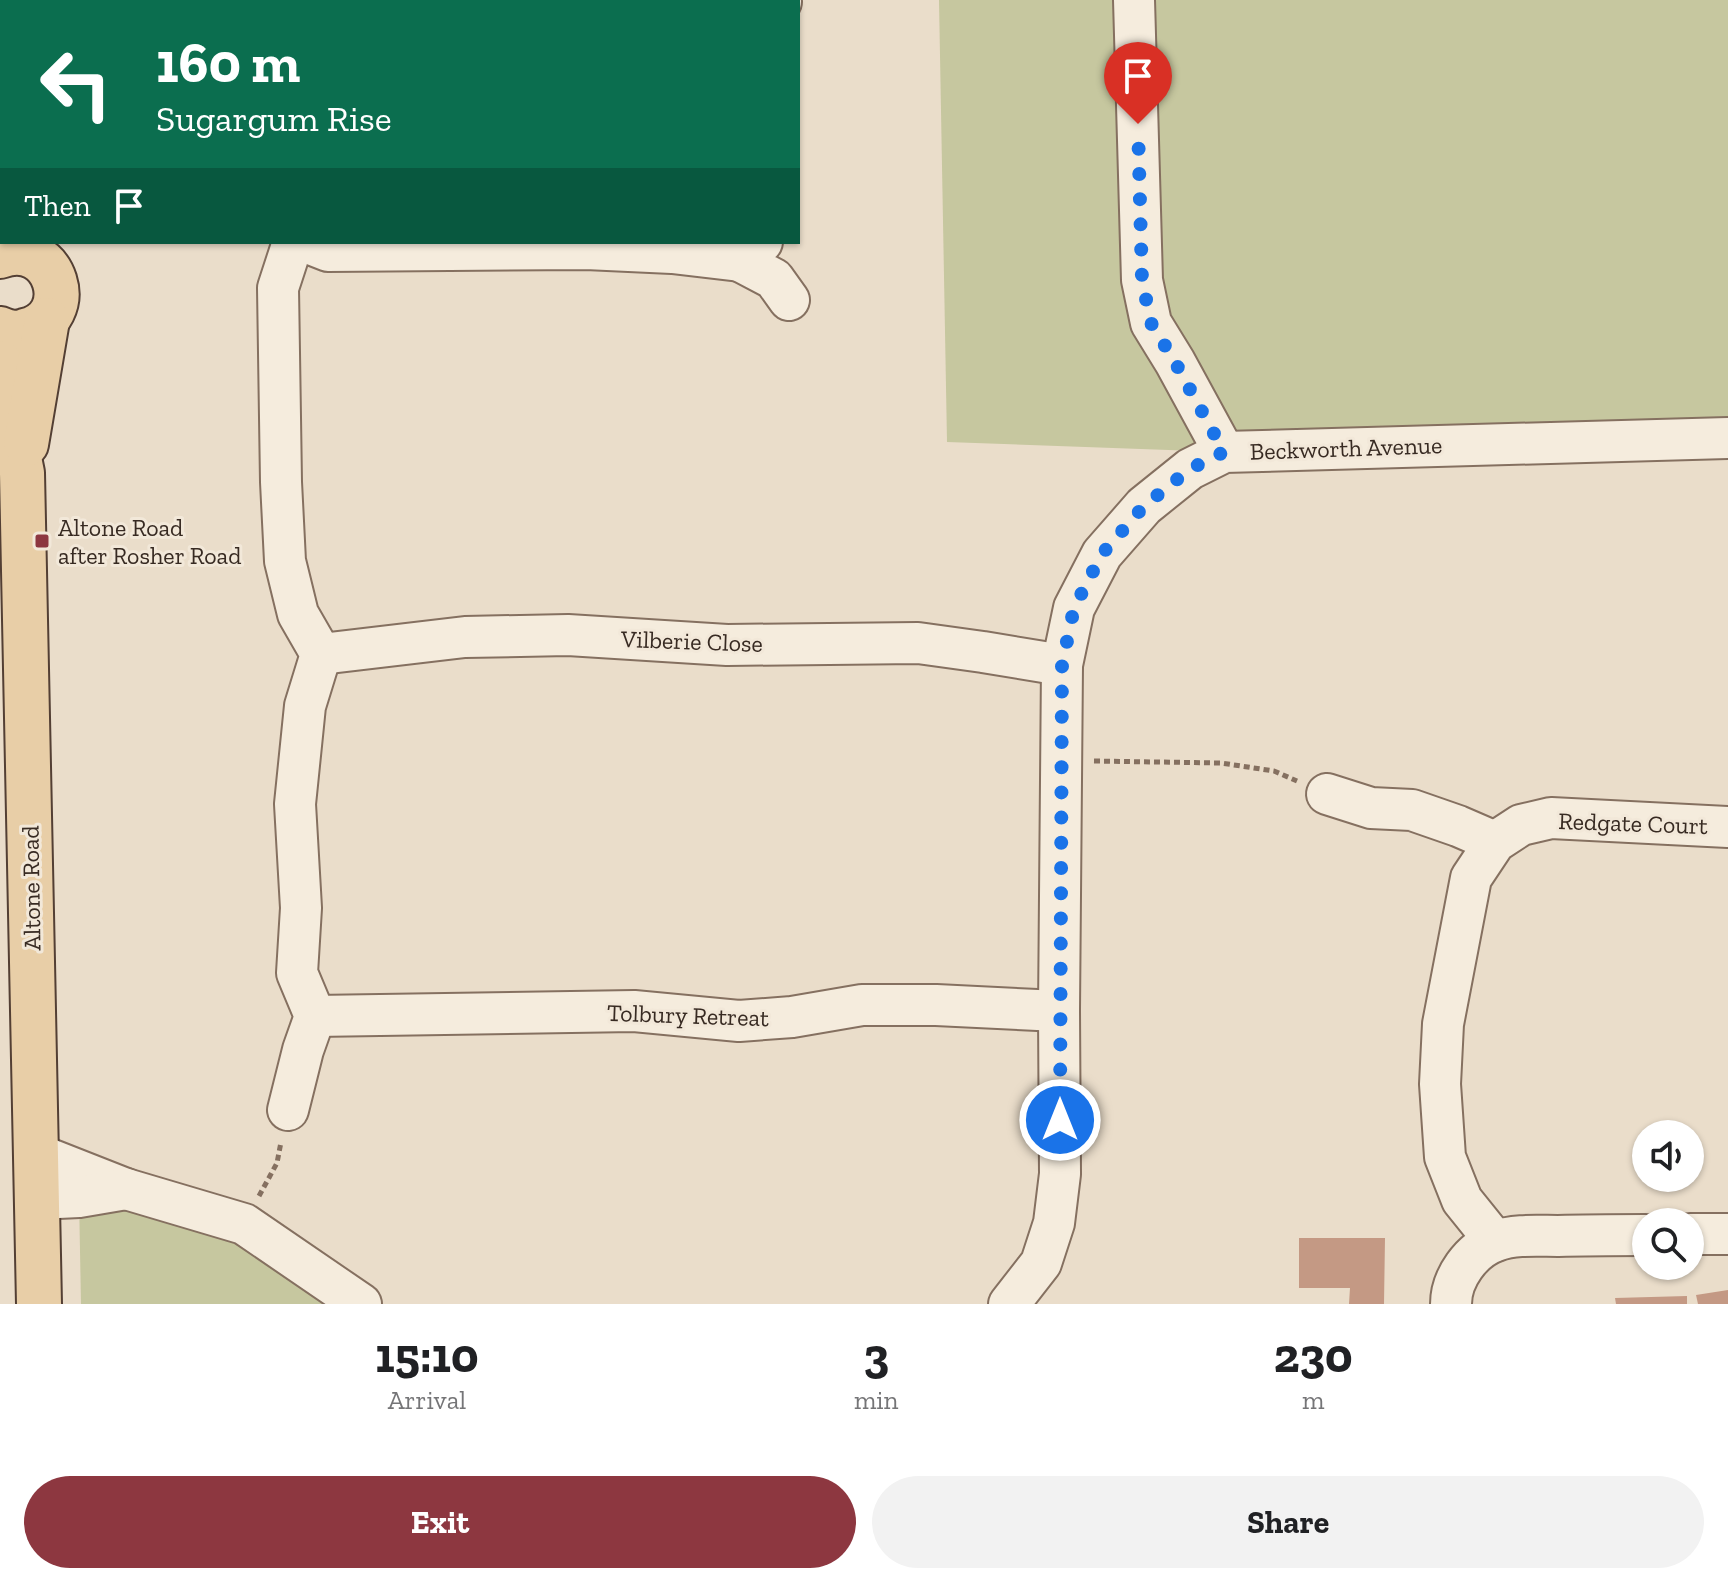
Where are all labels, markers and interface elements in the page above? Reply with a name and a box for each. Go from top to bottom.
text: 160 m [156,29,300,96]
icon: left [24,32,128,136]
pin [1104,42,1172,124]
icon: arrive [1116,54,1160,98]
text: Sugargum Rise [156,97,392,140]
icon: arrive [107,184,151,228]
text: Then [24,188,91,224]
street label: Beckworth Avenue [1249,430,1443,466]
place label: Altone Road after Rosher Road [58,513,241,570]
marker: Altone Road after Rosher Road [33,532,51,550]
street label: Vilberie Close [620,624,763,658]
street label: Redgate Court [1558,806,1708,840]
street label: Altone Road [15,825,47,951]
street label: Tolbury Retreat [606,998,770,1032]
position arrow [1018,1078,1102,1162]
map controls [1632,1120,1704,1280]
button: sound [1632,1120,1704,1192]
button: search [1632,1208,1704,1280]
text: 15:10 [375,1327,479,1384]
text: 3 [863,1327,889,1384]
text: 230 [1274,1327,1353,1384]
text: Arrival [388,1384,466,1416]
text: min [854,1384,899,1416]
text: m [1302,1384,1324,1416]
button: Exit [24,1476,856,1568]
button: Share [872,1476,1704,1568]

